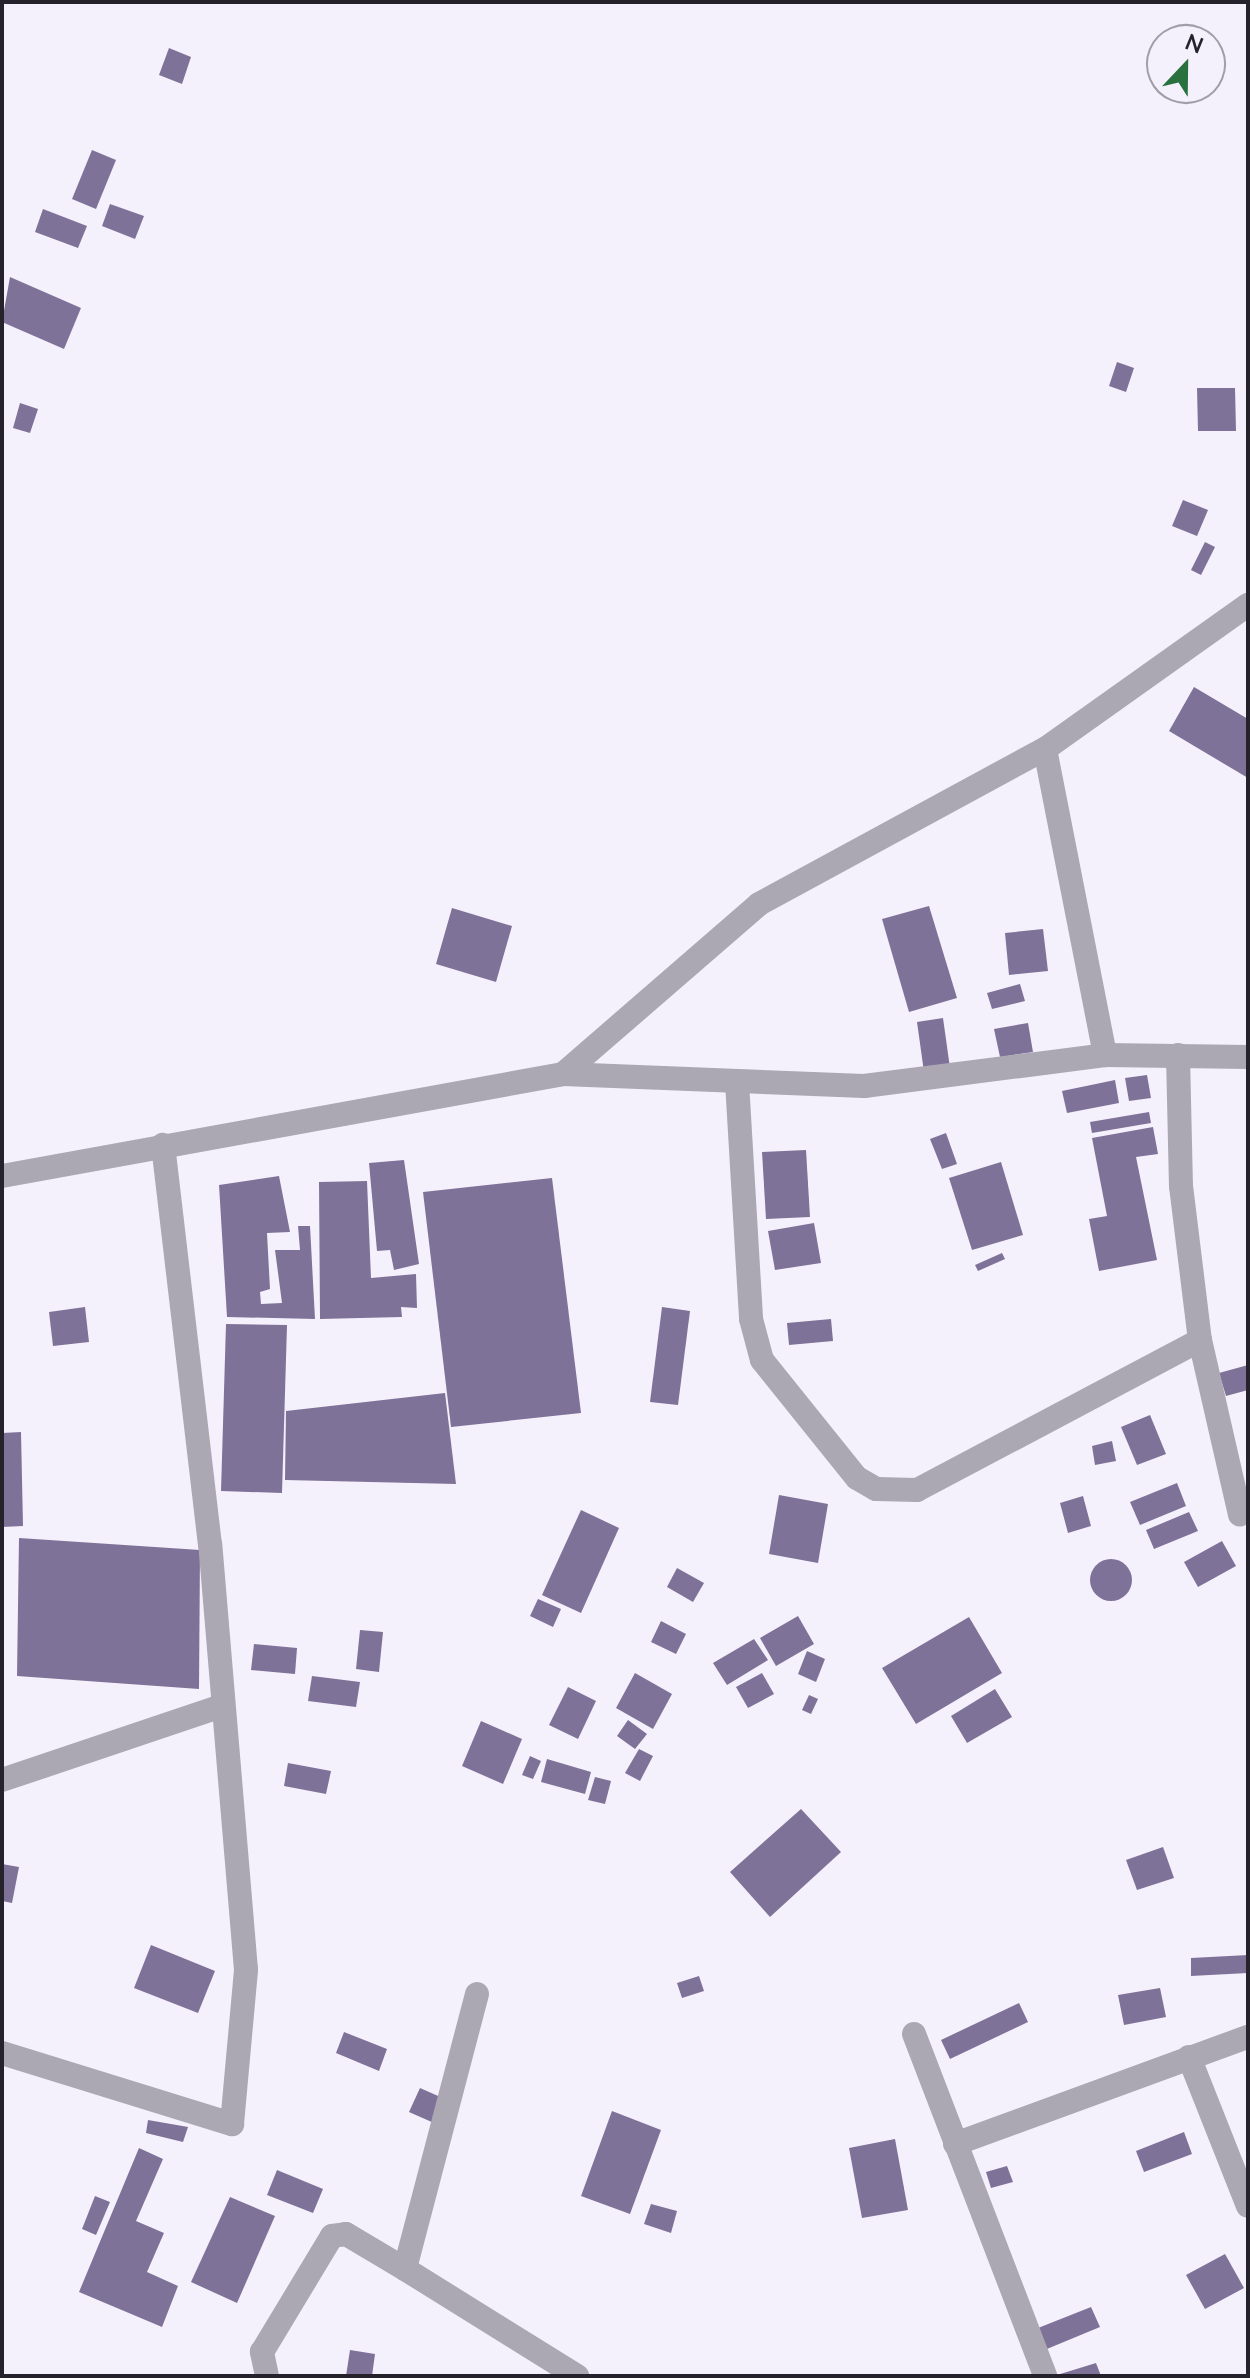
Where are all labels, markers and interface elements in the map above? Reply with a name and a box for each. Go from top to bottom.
north arrow [1146,24,1226,104]
text: N [1182,27,1207,59]

